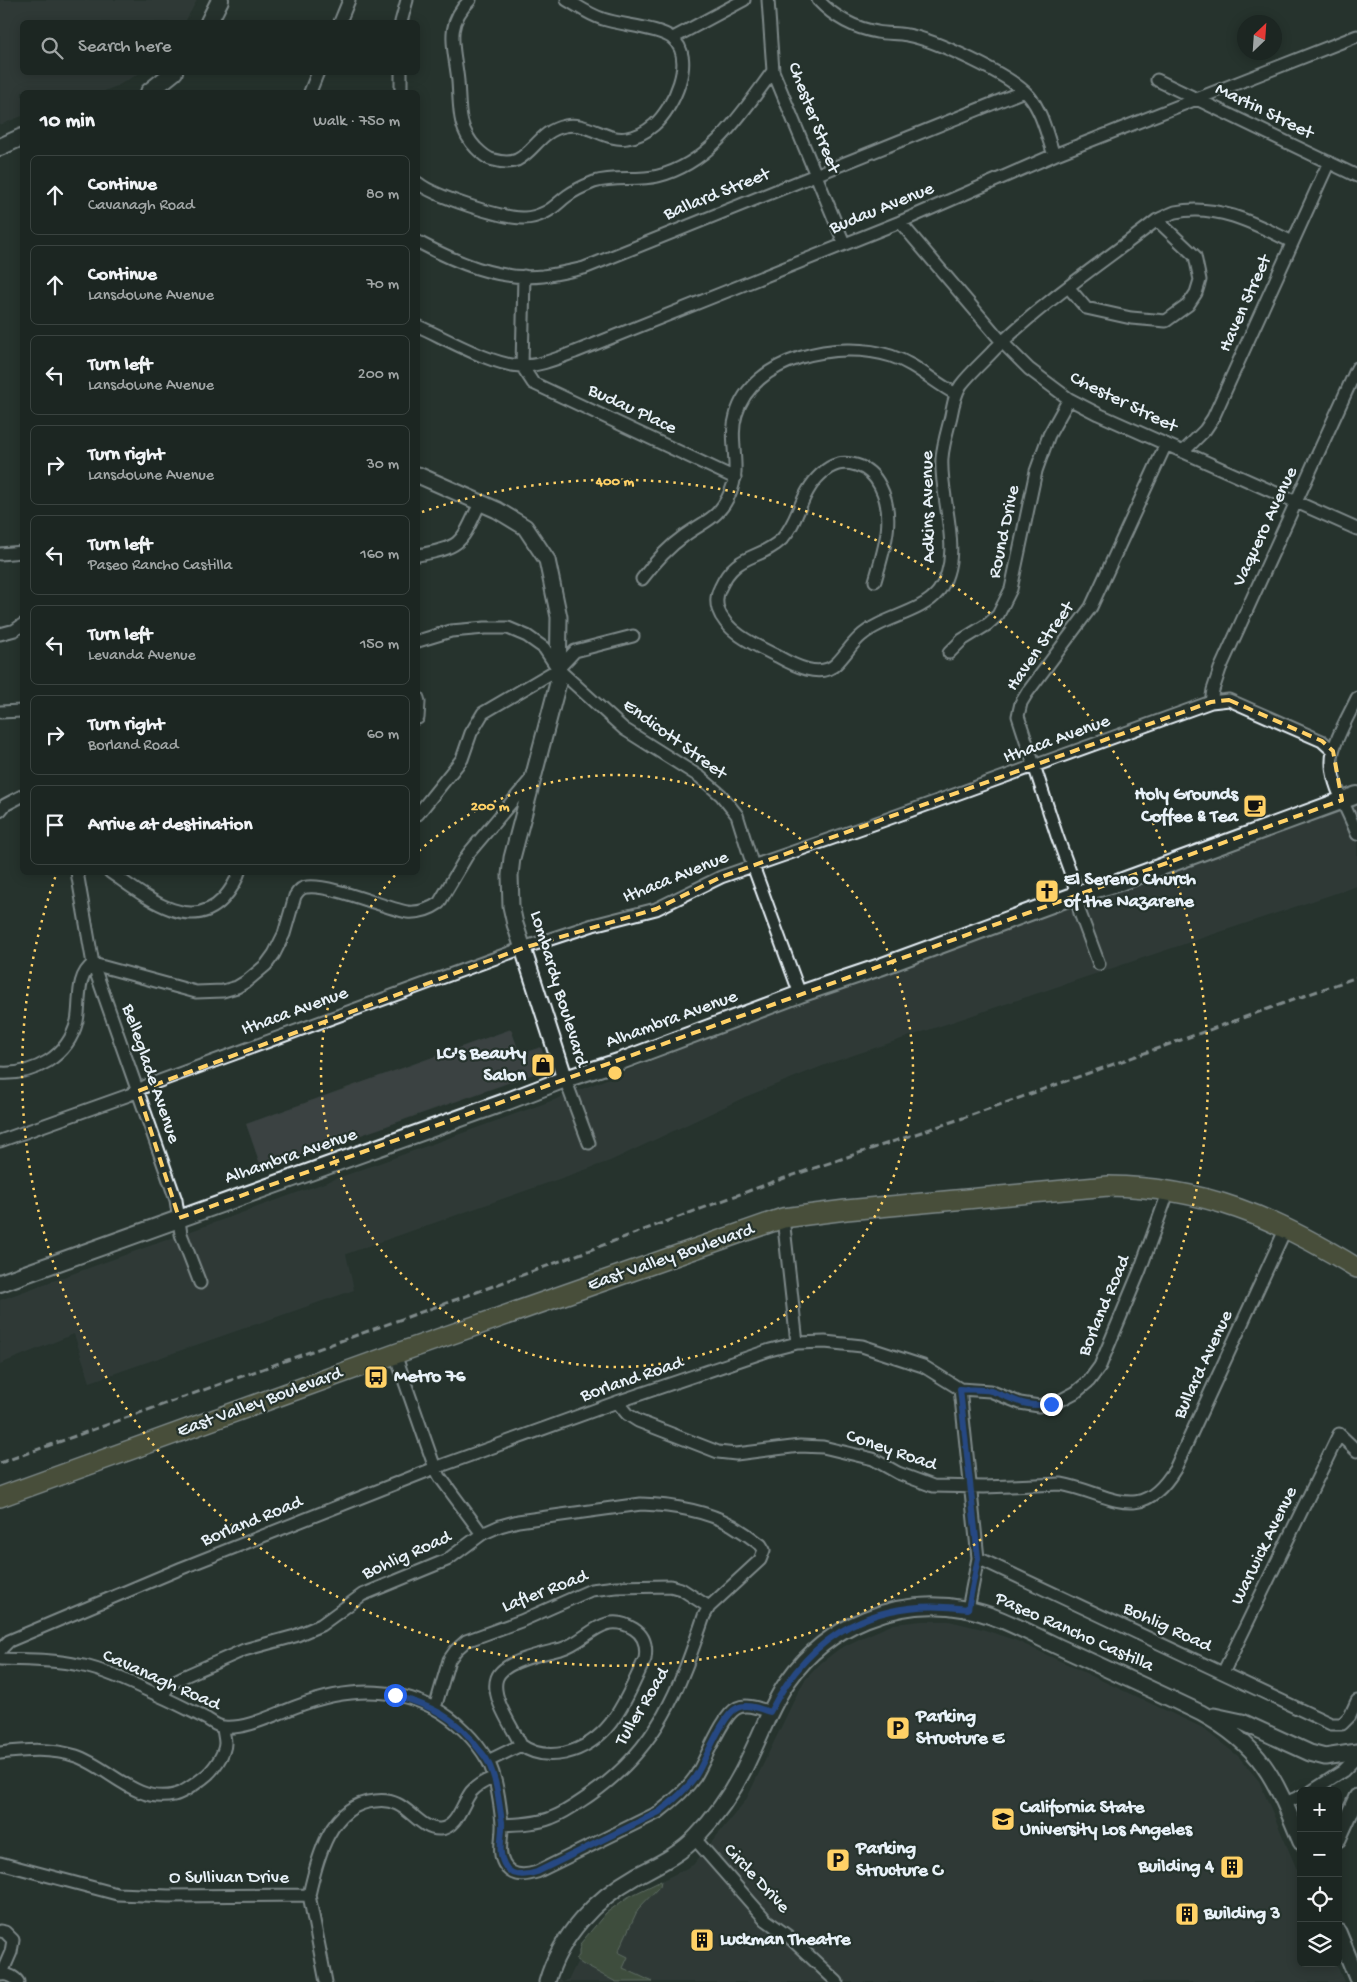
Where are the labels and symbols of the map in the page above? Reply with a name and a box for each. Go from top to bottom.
north arrow [1237,15,1282,60]
street label: Chester Street [781,59,845,179]
street label: Martin Street [1211,78,1319,147]
street label: Ballard Street [660,162,775,227]
street label: Budau Avenue [825,178,938,241]
street label: Haven Street [1214,250,1279,356]
street label: Chester Street [1065,367,1183,440]
street label: Budau Place [583,379,680,441]
street label: Adkins Avenue [917,450,941,563]
street label: Vaquero Avenue [1228,463,1304,591]
text: 400 m [595,473,635,491]
street label: Round Drive [984,483,1026,581]
street label: Haven Street [1002,596,1081,696]
street label: Endicott Street [617,695,732,787]
street label: Ithaca Avenue [1001,710,1114,770]
place label: Holy Grounds Coffee & Tea [1135,784,1239,829]
cafe icon: Holy Grounds Coffee & Tea [1242,793,1268,819]
text: 200 m [471,798,510,816]
street label: Ithaca Avenue [620,846,732,910]
place label: El Sereno Church of the Nazarene [1063,869,1197,914]
church icon: El Sereno Church of the Nazarene [1034,878,1060,904]
street label: Lombardy Boulevard [523,908,593,1072]
street label: Ithaca Avenue [239,982,352,1042]
street label: Alhambra Avenue [603,985,741,1055]
street label: Belleglade Avenue [115,1000,185,1147]
place label: LC's Beauty Salon [436,1043,527,1088]
shop icon: LC's Beauty Salon [530,1052,556,1078]
centre of rings [606,1064,624,1082]
street label: Alhambra Avenue [222,1124,360,1190]
street label: East Valley Boulevard [585,1218,759,1297]
street label: Borland Road [1073,1250,1137,1361]
street label: Bullard Avenue [1168,1307,1239,1424]
street label: Borland Road [577,1351,688,1409]
street label: East Valley Boulevard [174,1362,347,1444]
bus stop icon: Metro 76 [363,1364,389,1390]
place label: Metro 76 [394,1366,466,1389]
route end [1040,1393,1063,1416]
street label: Coney Road [843,1425,941,1478]
street label: Warwick Avenue [1226,1483,1304,1609]
street label: Borland Road [197,1491,308,1553]
street label: Bohlig Road [358,1525,457,1586]
street label: Lafler Road [499,1564,593,1619]
street label: Paseo Rancho Castilla [990,1587,1158,1679]
street label: Bohlig Road [1118,1597,1217,1659]
street label: Cavanagh Road [99,1645,225,1718]
street label: Tuller Road [610,1662,676,1751]
route start [384,1684,407,1707]
place label: Parking Structure E [915,1706,1005,1751]
parking icon: Parking Structure E [885,1715,911,1741]
place label: California State University Los Angeles [1019,1797,1193,1842]
school or university icon: California State University Los Angeles [990,1806,1016,1832]
place label: Parking Structure C [855,1838,944,1883]
street label: Circle Drive [718,1839,794,1919]
parking icon: Parking Structure C [825,1847,851,1873]
building icon: Building 4 [1219,1854,1245,1880]
place label: Building 4 [1137,1856,1215,1879]
street label: O Sullivan Drive [169,1867,289,1890]
building icon: Building 3 [1174,1901,1200,1927]
place label: Building 3 [1203,1903,1281,1926]
building icon: Luckman Theatre [689,1927,715,1953]
place label: Luckman Theatre [720,1929,852,1952]

